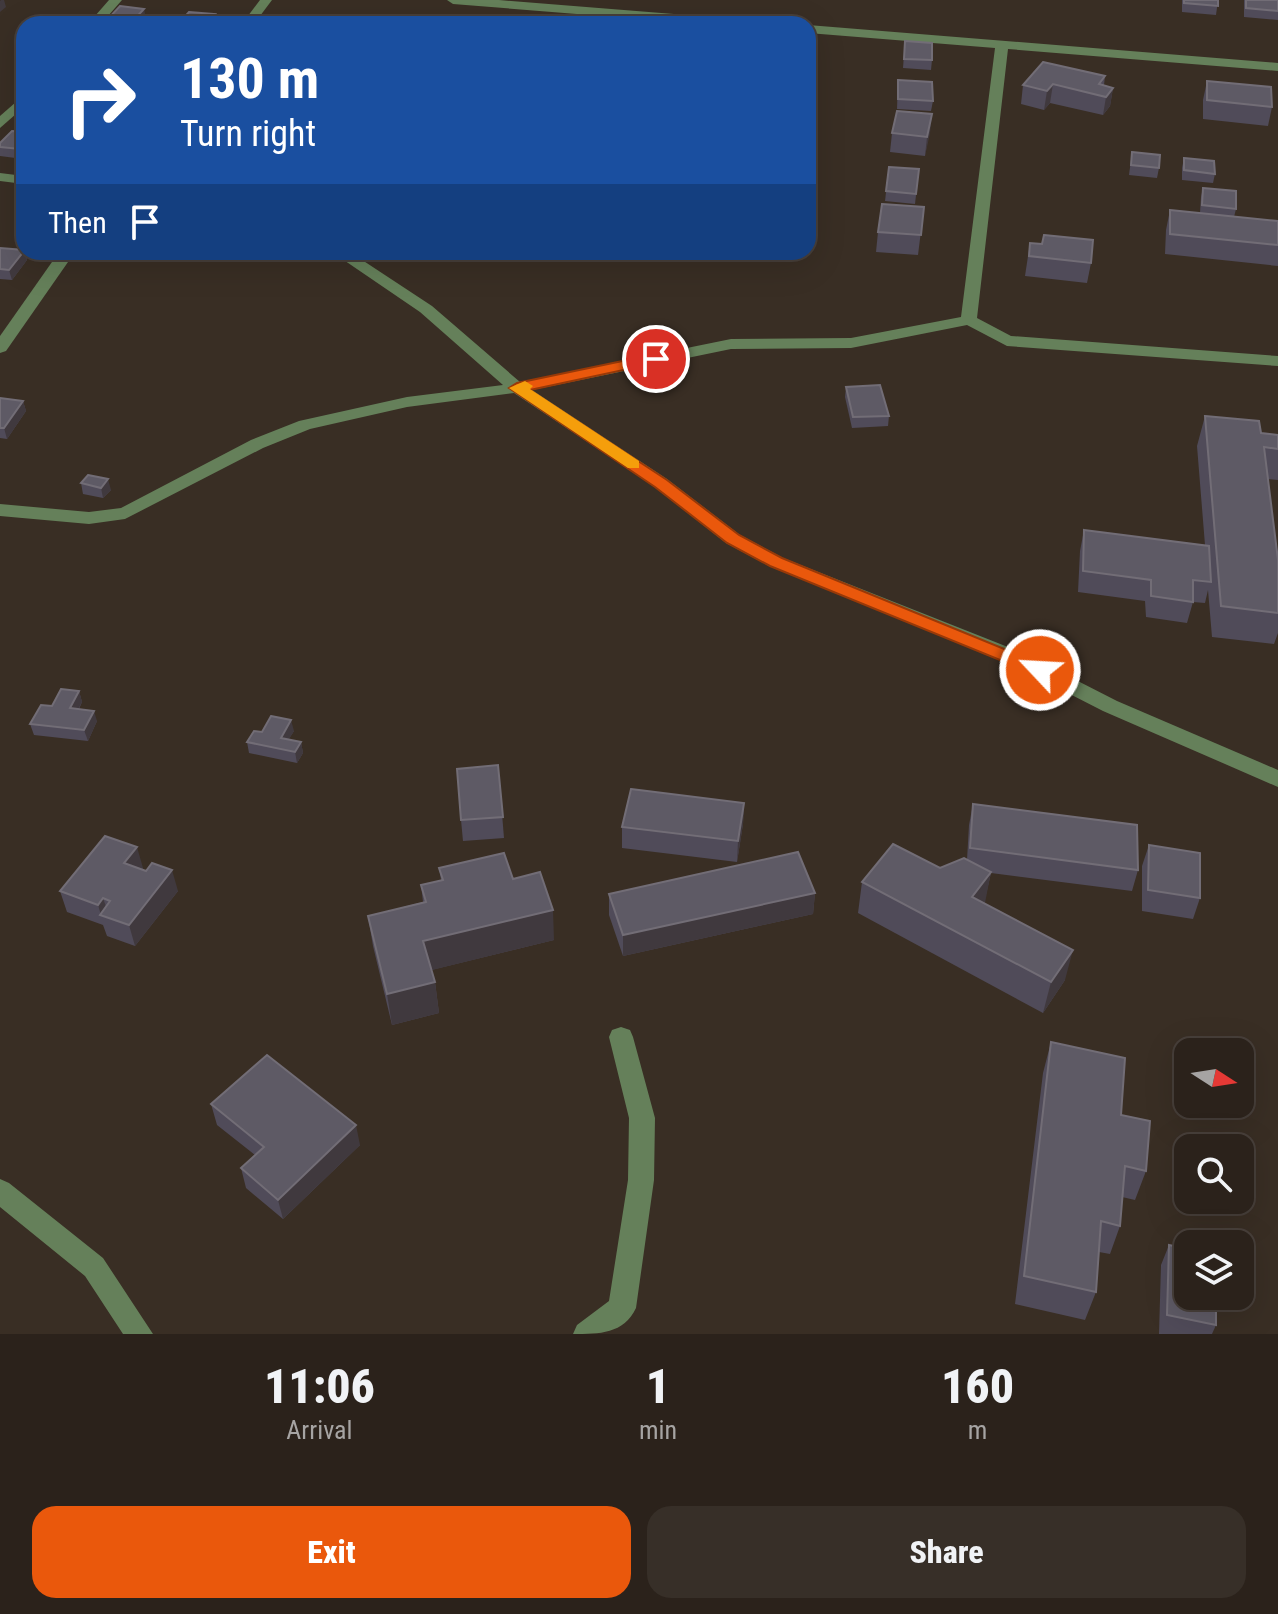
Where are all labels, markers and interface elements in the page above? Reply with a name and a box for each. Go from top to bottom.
text: 130 m [180,46,319,112]
icon: right [48,48,152,152]
text: Turn right [180,113,316,155]
icon: arrive [123,200,167,244]
text: Then [48,205,107,240]
pin [622,325,690,393]
icon: arrive [634,337,678,381]
position arrow [998,628,1082,712]
north arrow [1174,1038,1254,1118]
map controls [1174,1038,1254,1310]
button: search [1174,1134,1254,1214]
button: layers [1174,1230,1254,1310]
text: 11:06 [264,1358,375,1415]
text: 1 [646,1358,670,1415]
text: 160 [941,1358,1014,1415]
text: Arrival [286,1415,353,1445]
text: min [639,1415,677,1445]
text: m [968,1415,987,1445]
button: Exit [32,1506,631,1598]
button: Share [647,1506,1246,1598]

